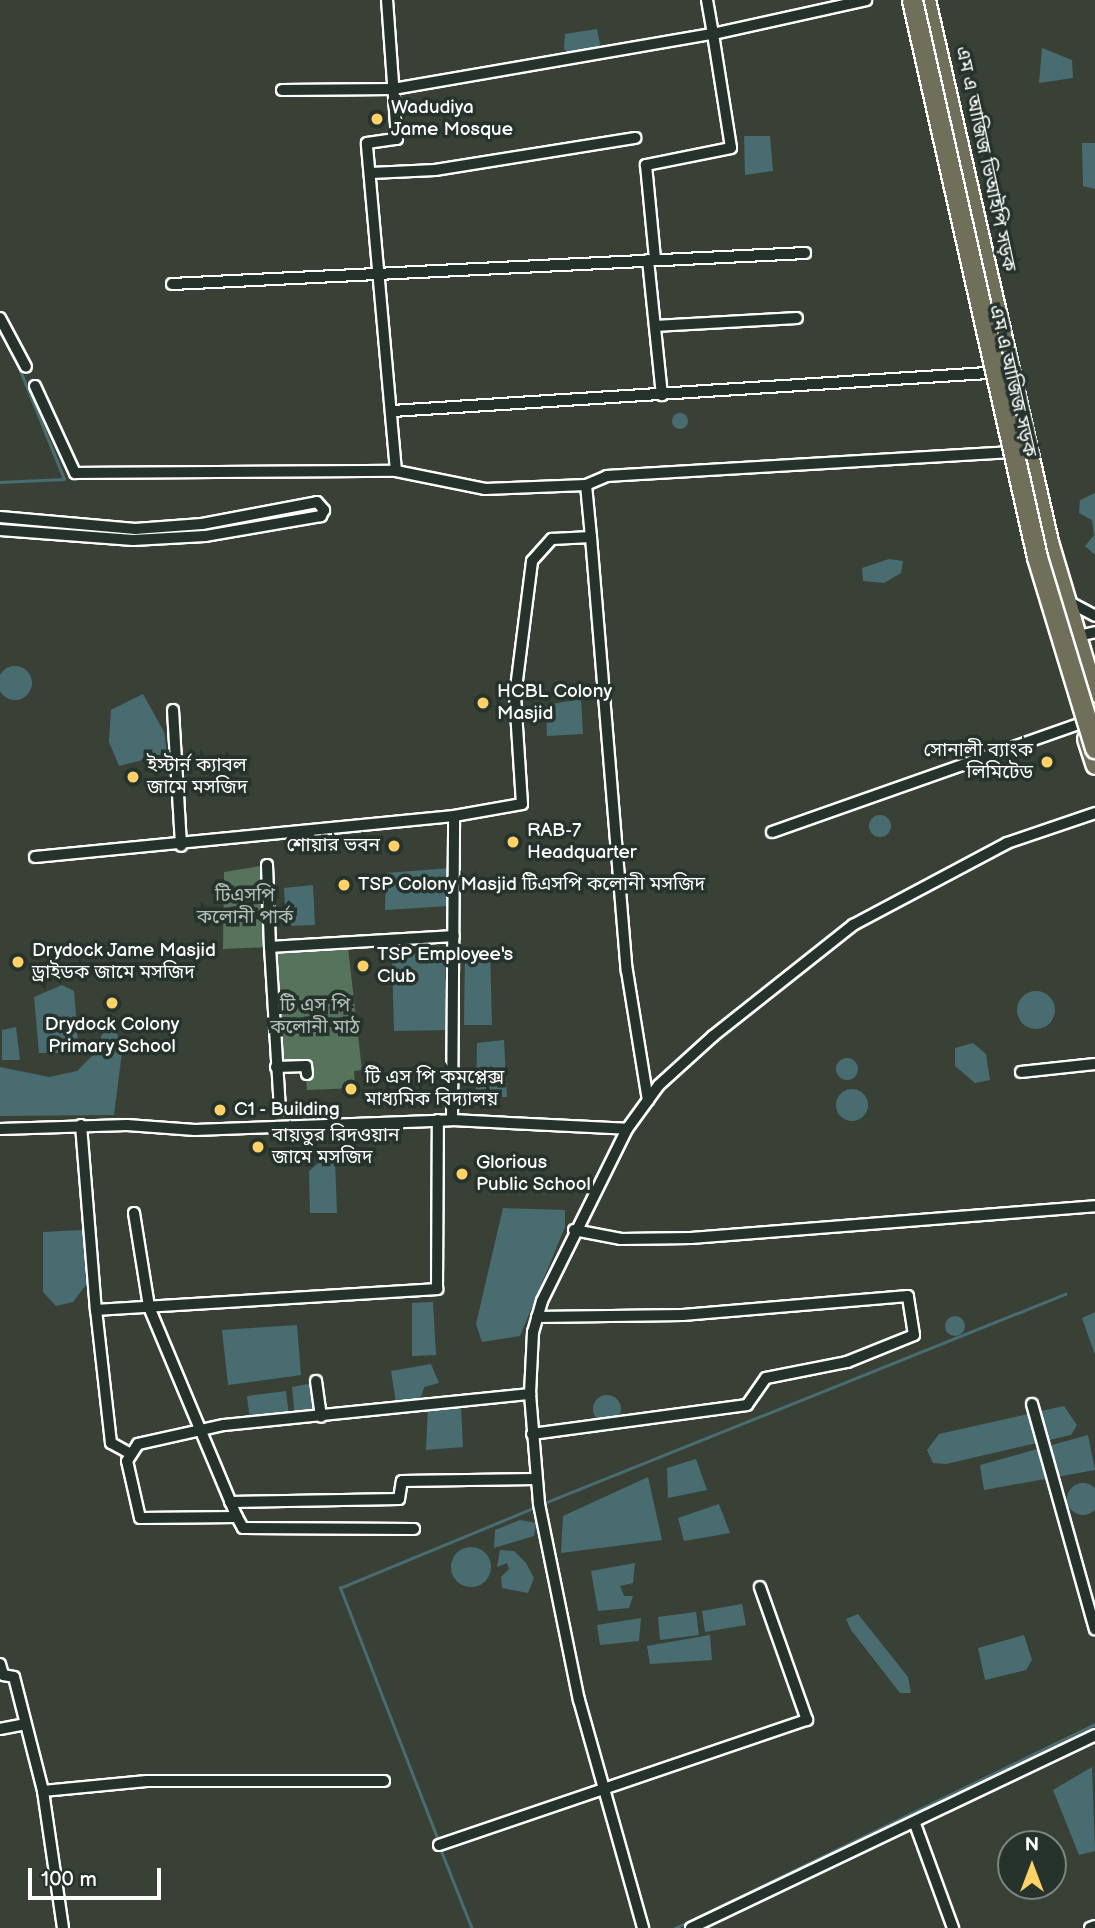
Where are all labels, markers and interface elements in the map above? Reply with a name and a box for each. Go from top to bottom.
street label: এম এ আজিজ ভিআইপি সড়ক [950,44,1020,274]
place label: Wadudiya Jame Mosque [391,97,513,141]
marker: Wadudiya Jame Mosque [369,111,385,127]
street label: এম এ আজিজ সড়ক [983,303,1041,459]
place label: HCBL Colony Masjid [497,681,612,725]
marker: HCBL Colony Masjid [475,695,491,711]
place label: সোনালী ব্যাংক লিমিটেড [924,740,1033,784]
marker: সোনালী ব্যাংক লিমিটেড [1039,754,1055,770]
place label: ইস্টার্ন ক্যাবল জামে মসজিদ [147,755,247,799]
marker: ইস্টার্ন ক্যাবল জামে মসজিদ [125,769,141,785]
place label: RAB-7 Headquarter [527,820,637,864]
marker: RAB-7 Headquarter [505,834,521,850]
place label: শোয়ার ভবন [286,835,380,857]
marker: শোয়ার ভবন [386,838,402,854]
place label: TSP Colony Masjid টিএসপি কলোনী মসজিদ [358,874,706,896]
marker: TSP Colony Masjid টিএসপি কলোনী মসজিদ [336,877,352,893]
park label: টিএসপি কলোনী পার্ক [197,885,293,929]
place label: Drydock Jame Masjid ড্রাইডক জামে মসজিদ [32,940,217,984]
place label: TSP Employee's Club [377,944,513,988]
marker: Drydock Jame Masjid ড্রাইডক জামে মসজিদ [10,954,26,970]
marker: TSP Employee's Club [355,958,371,974]
marker: Drydock Colony Primary School [104,995,120,1011]
park label: টি এস পি কলোনী মাঠ [270,995,360,1039]
place label: Drydock Colony Primary School [45,1014,179,1058]
place label: টি এস পি কমপ্লেক্স মাধ্যমিক বিদ্যালয় [365,1067,504,1111]
marker: টি এস পি কমপ্লেক্স মাধ্যমিক বিদ্যালয় [343,1081,359,1097]
place label: C1 - Building [234,1099,341,1121]
marker: C1 - Building [212,1102,228,1118]
place label: বায়তুর রিদওয়ান জামে মসজিদ [272,1125,399,1169]
marker: বায়তুর রিদওয়ান জামে মসজিদ [250,1139,266,1155]
place label: Glorious Public School [476,1152,591,1196]
marker: Glorious Public School [454,1166,470,1182]
north arrow [997,1830,1067,1900]
text: N [1025,1834,1039,1857]
scale bar [32,1854,164,1898]
text: 100 m [41,1867,97,1892]

